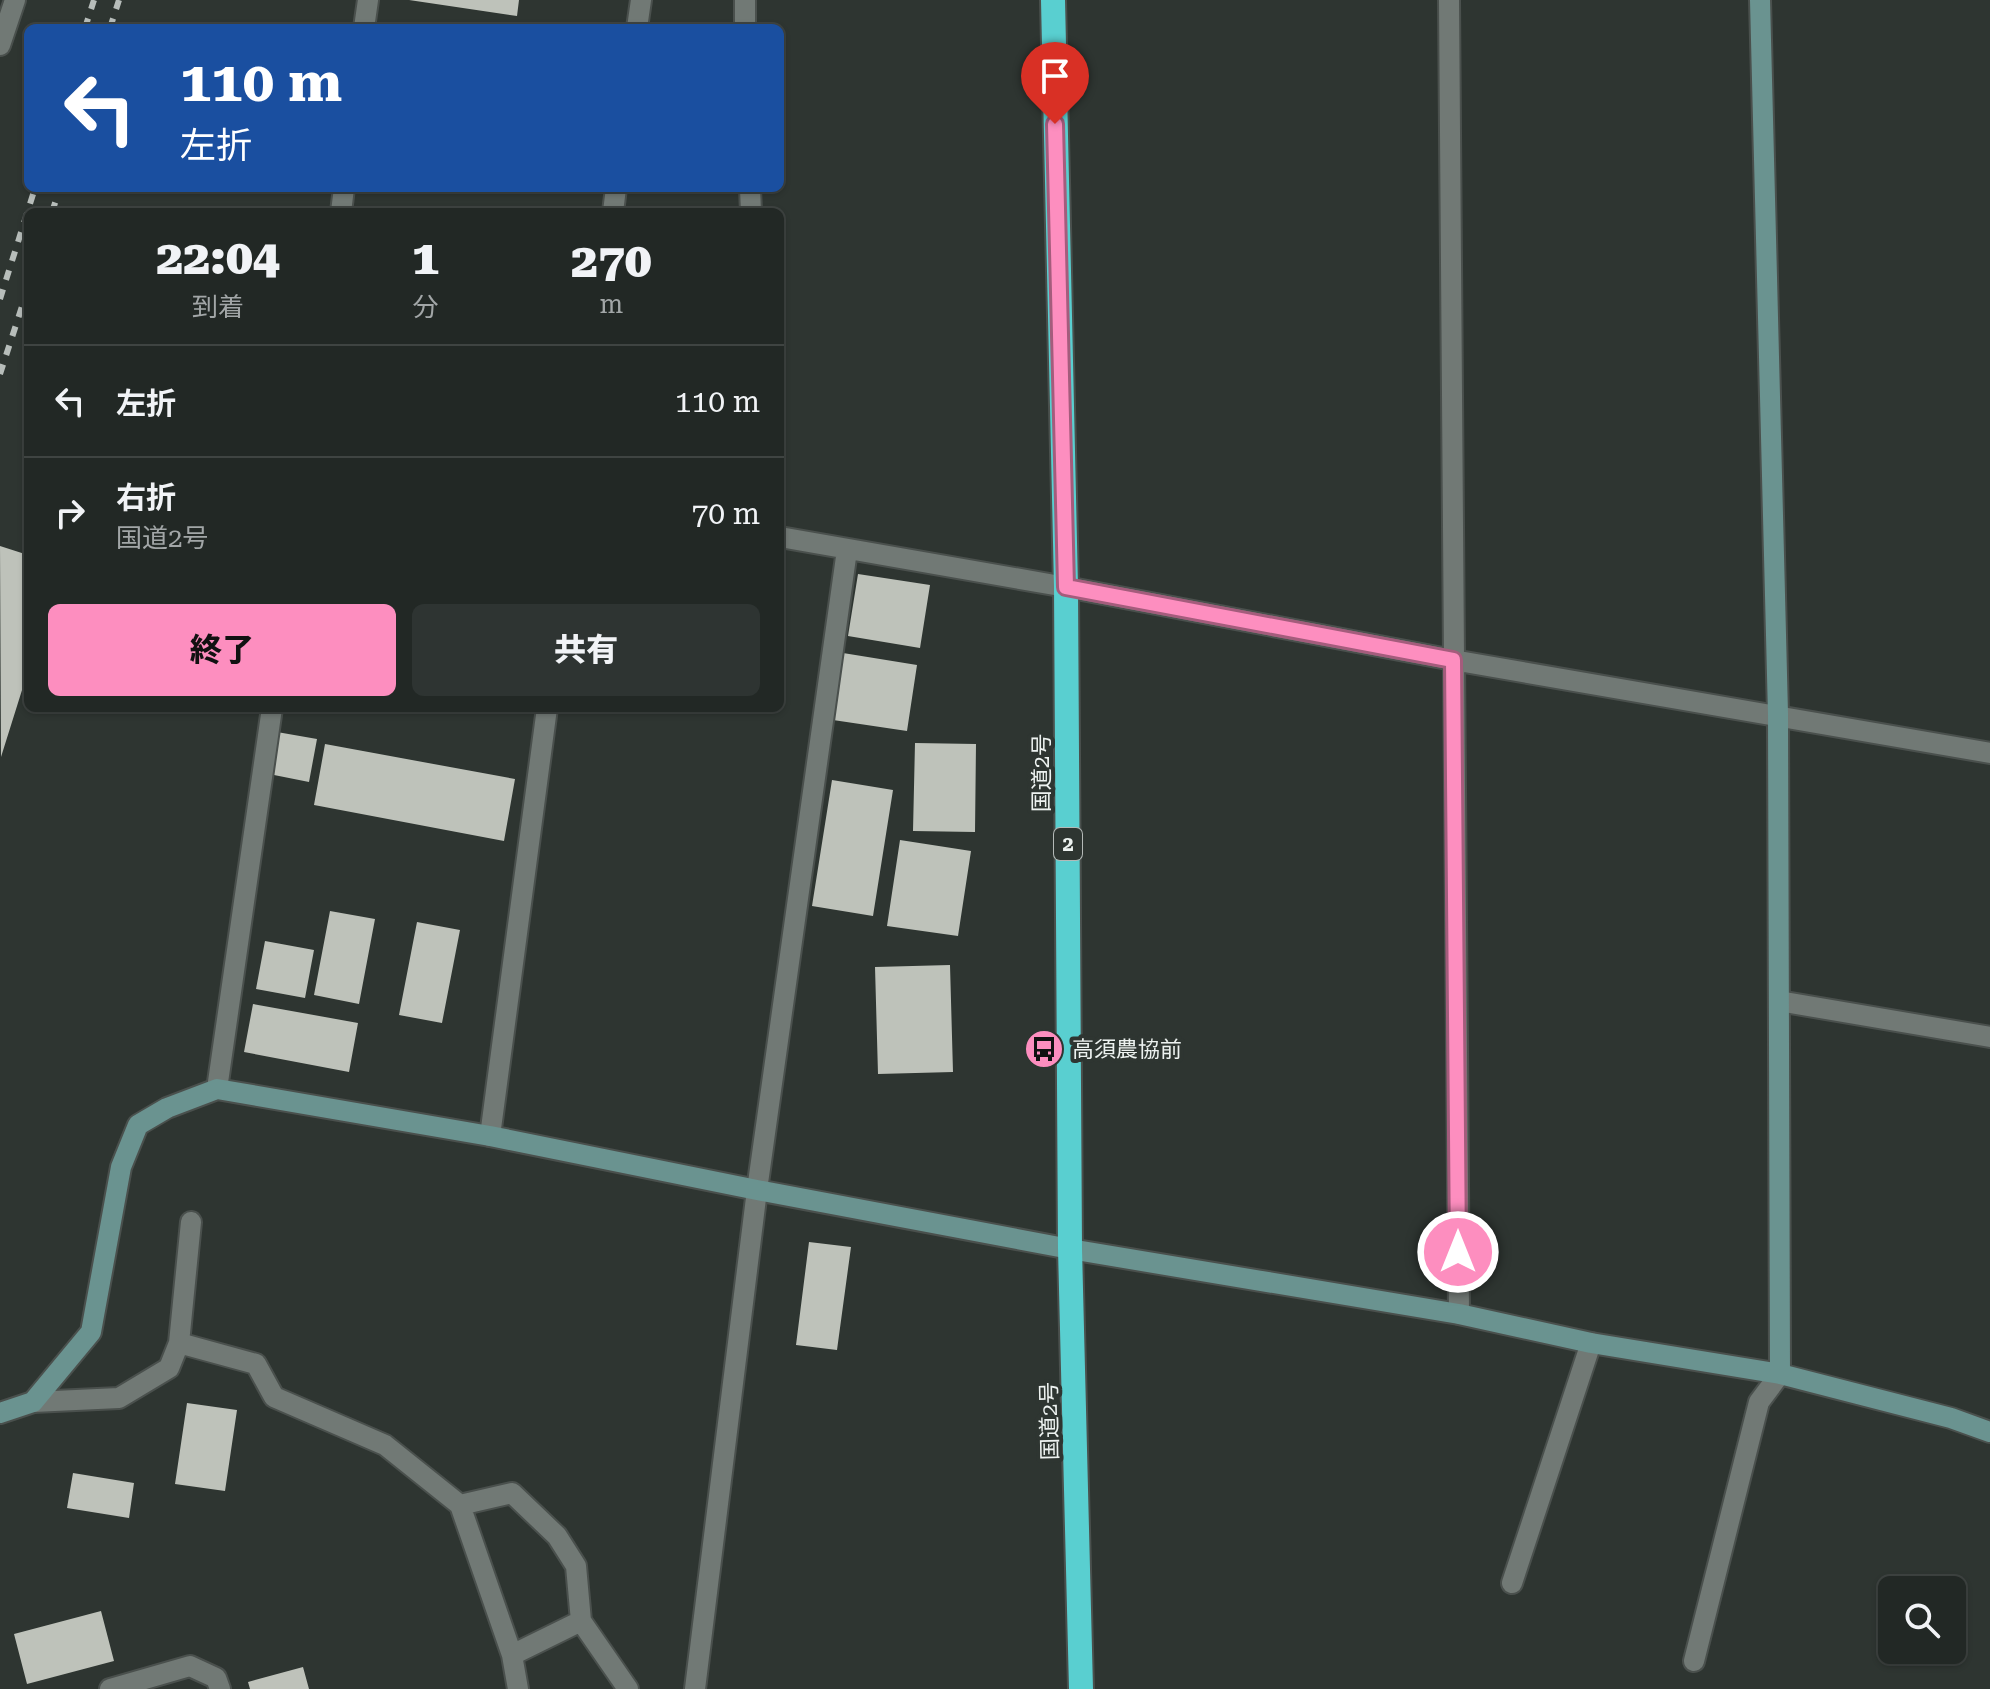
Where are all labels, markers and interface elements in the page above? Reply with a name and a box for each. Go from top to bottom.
pin [1021,42,1089,124]
text: 110 m [180,49,342,115]
icon: arrive [1033,54,1077,98]
icon: left [48,56,152,160]
text: 左折 [180,125,252,167]
text: 22:04 [156,230,280,286]
text: 1 [412,230,439,286]
text: 270 [571,233,652,289]
text: m [600,289,623,319]
text: 到着 [192,292,244,322]
text: 分 [412,292,438,322]
icon: left [48,379,92,423]
text: 110 m [675,384,760,419]
text: 左折 [116,386,176,421]
text: 右折 [116,480,176,515]
icon: right [48,491,92,535]
text: 70 m [691,496,760,531]
text: 国道2号 [116,523,209,553]
button: 終了 [48,604,396,696]
button: 共有 [412,604,760,696]
street label: 国道2号 [1029,734,1054,812]
road number: 2 [1054,828,1082,860]
bus stop icon: 高須農協前 [1023,1028,1065,1070]
place label: 高須農協前 [1072,1037,1182,1062]
position arrow [1416,1210,1500,1294]
street label: 国道2号 [1036,1382,1063,1460]
map controls [1878,1576,1966,1664]
button: search [1878,1576,1966,1664]

